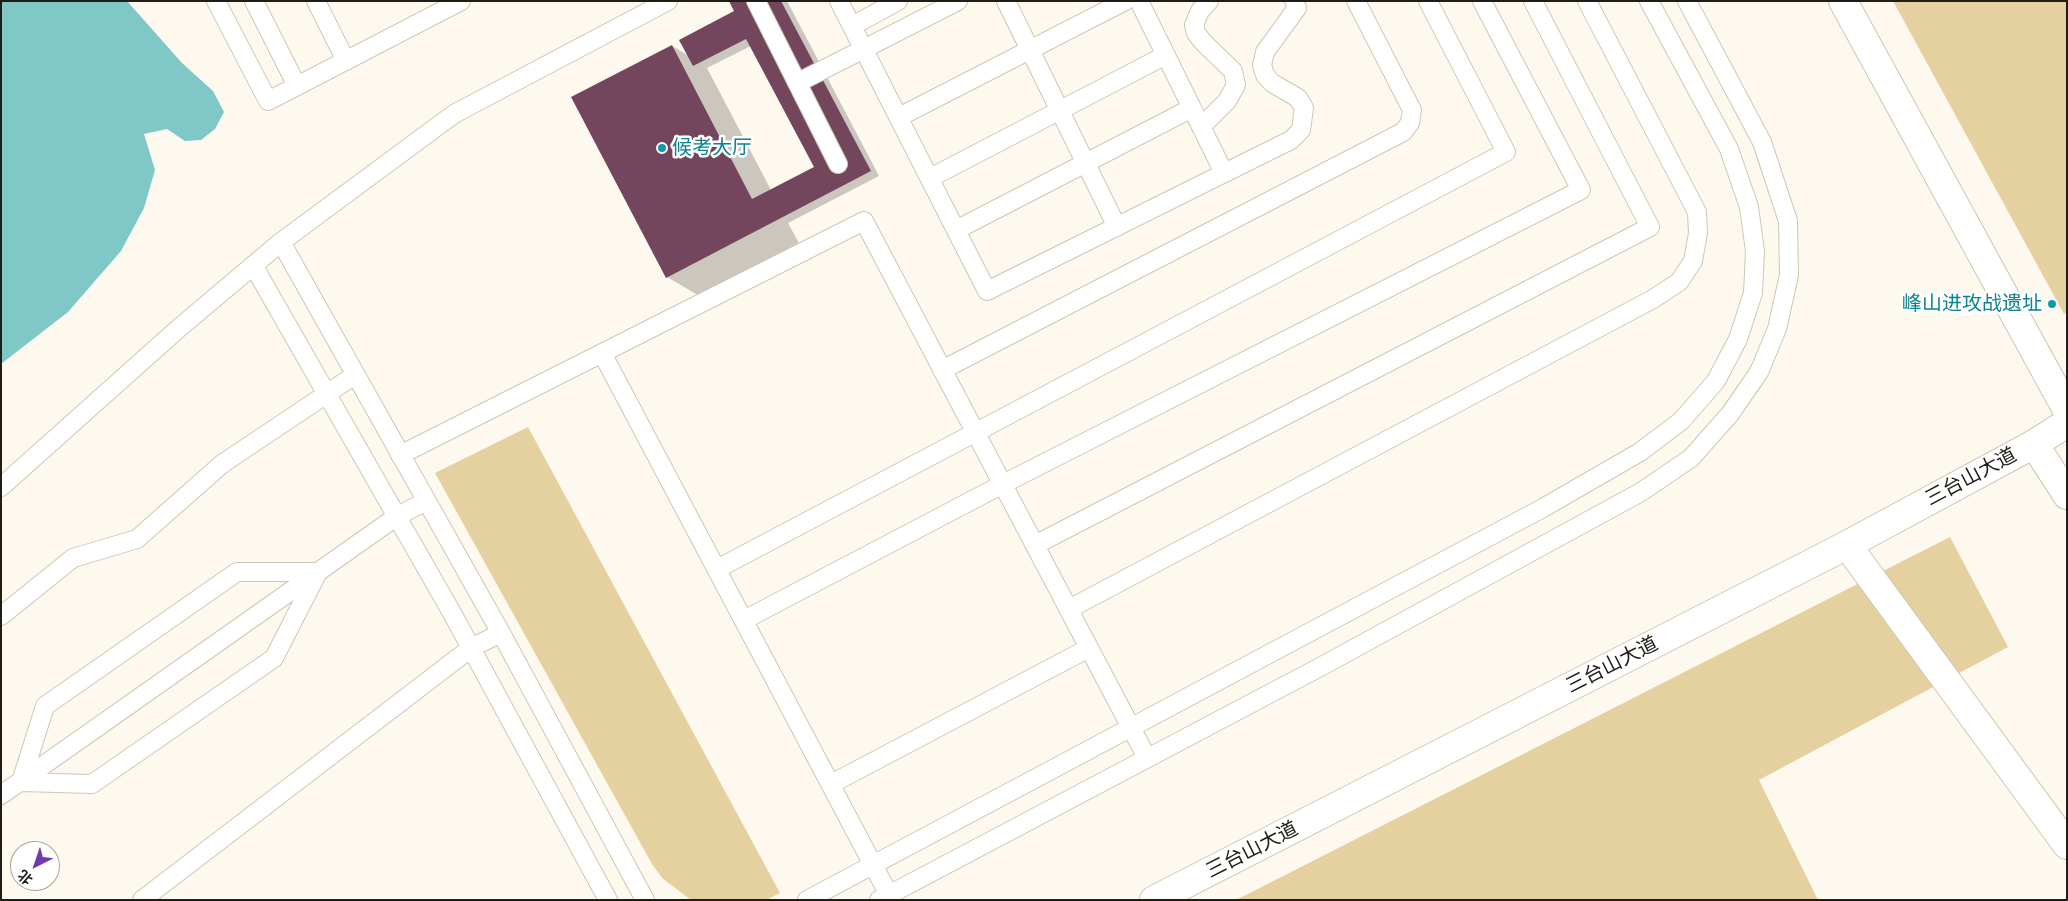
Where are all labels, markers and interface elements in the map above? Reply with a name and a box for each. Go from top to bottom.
place label: 候考大厅 [672,136,752,160]
marker: 候考大厅 [656,142,668,154]
place label: 峰山进攻战遗址 [1902,292,2042,316]
marker: 峰山进攻战遗址 [2046,298,2058,310]
street label: 三台山大道 [1921,443,2021,511]
street label: 三台山大道 [1562,632,1662,698]
street label: 三台山大道 [1202,817,1302,883]
north arrow [10,841,60,891]
text: 北 [16,867,36,886]

